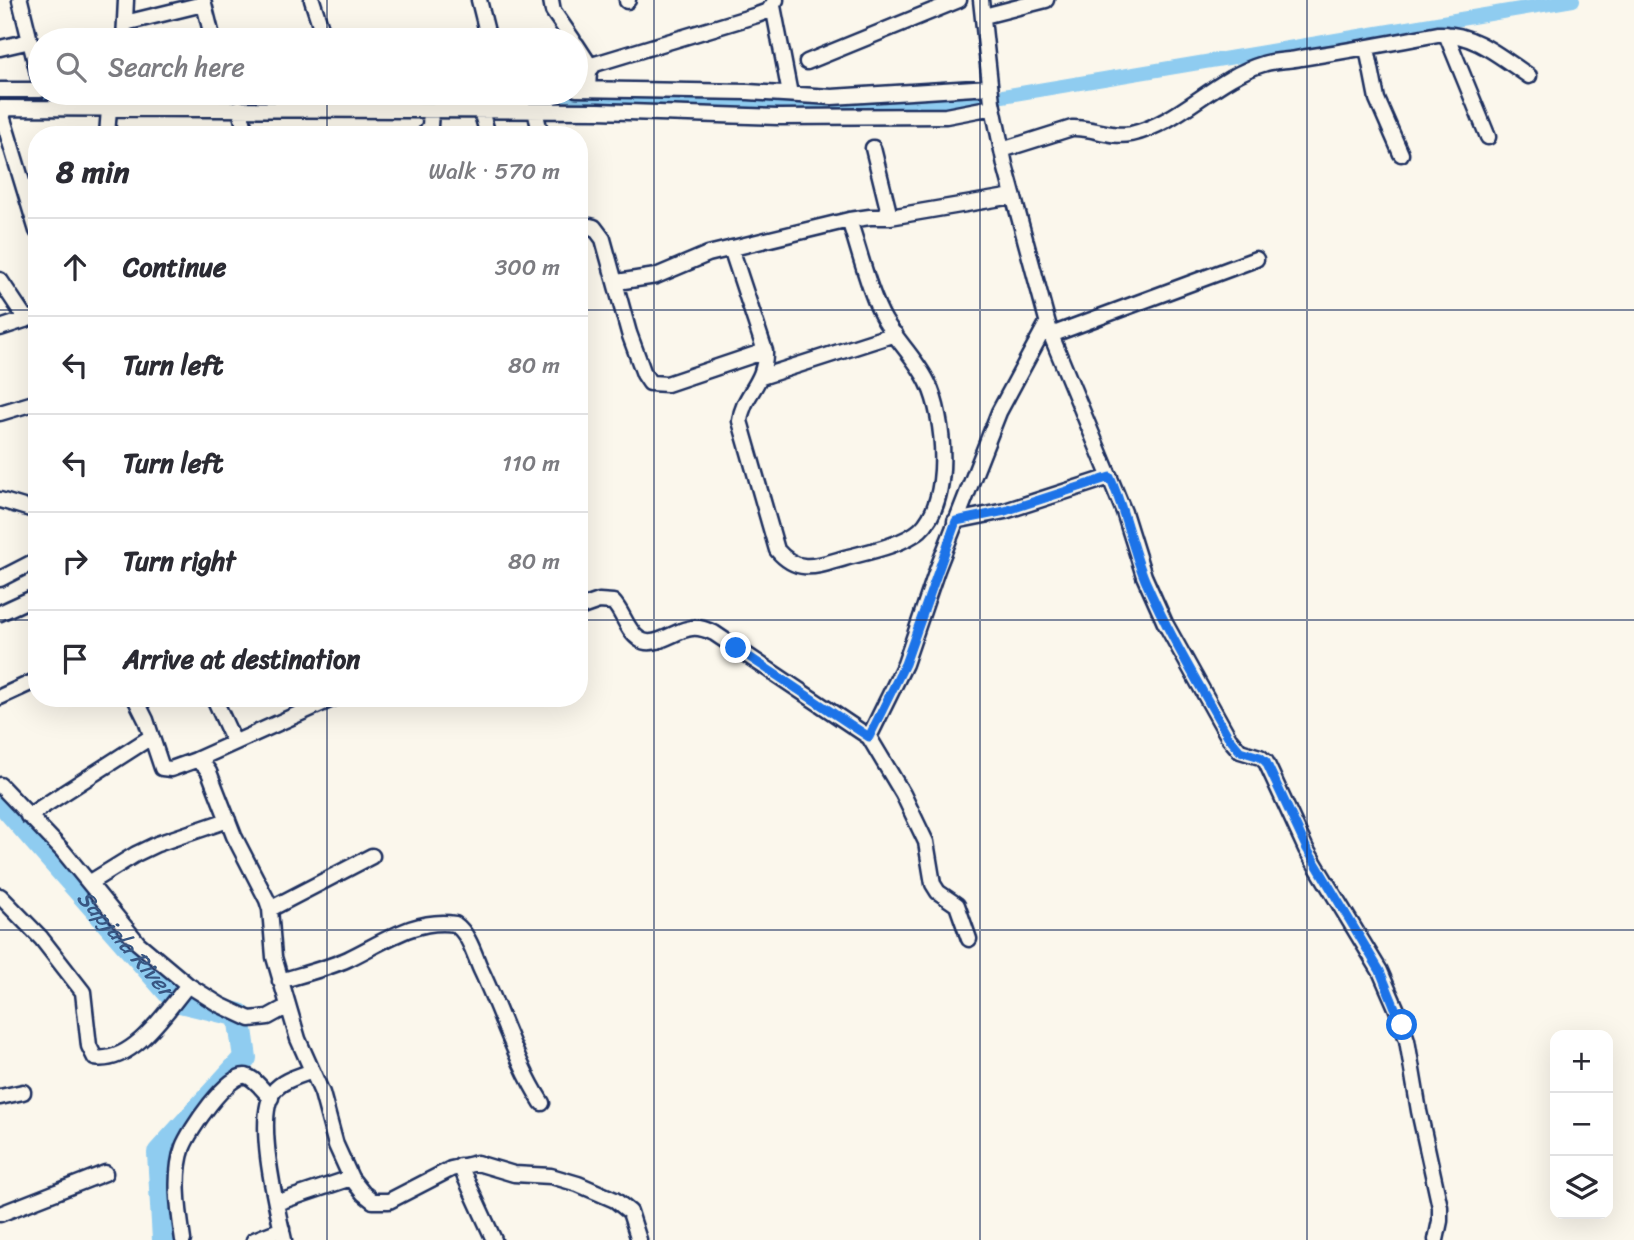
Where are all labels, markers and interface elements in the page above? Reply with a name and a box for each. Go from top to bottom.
search box [28,28,588,105]
text: Search here [108,44,245,90]
icon: search [52,48,90,86]
text: 8 min [56,145,129,199]
text: Walk · 570 m [428,151,560,192]
text: Continue [123,244,226,290]
text: 300 m [495,247,560,288]
icon: ahead [56,248,94,286]
text: Turn left [123,342,223,388]
text: 80 m [508,345,560,386]
icon: left [56,346,94,384]
text: Turn left [123,440,223,486]
text: 110 m [502,443,560,484]
icon: left [56,444,94,482]
text: Turn right [123,538,236,584]
text: 80 m [508,541,560,582]
icon: right [56,542,94,580]
route end [720,632,751,663]
text: Arrive at destination [123,636,360,682]
icon: arrive [56,640,94,678]
water label: Sapjala River [67,880,189,1010]
route start [1386,1009,1417,1040]
map controls [1550,1030,1613,1219]
button: + [1550,1030,1613,1093]
button: − [1550,1093,1613,1156]
button: layers [1550,1156,1613,1219]

